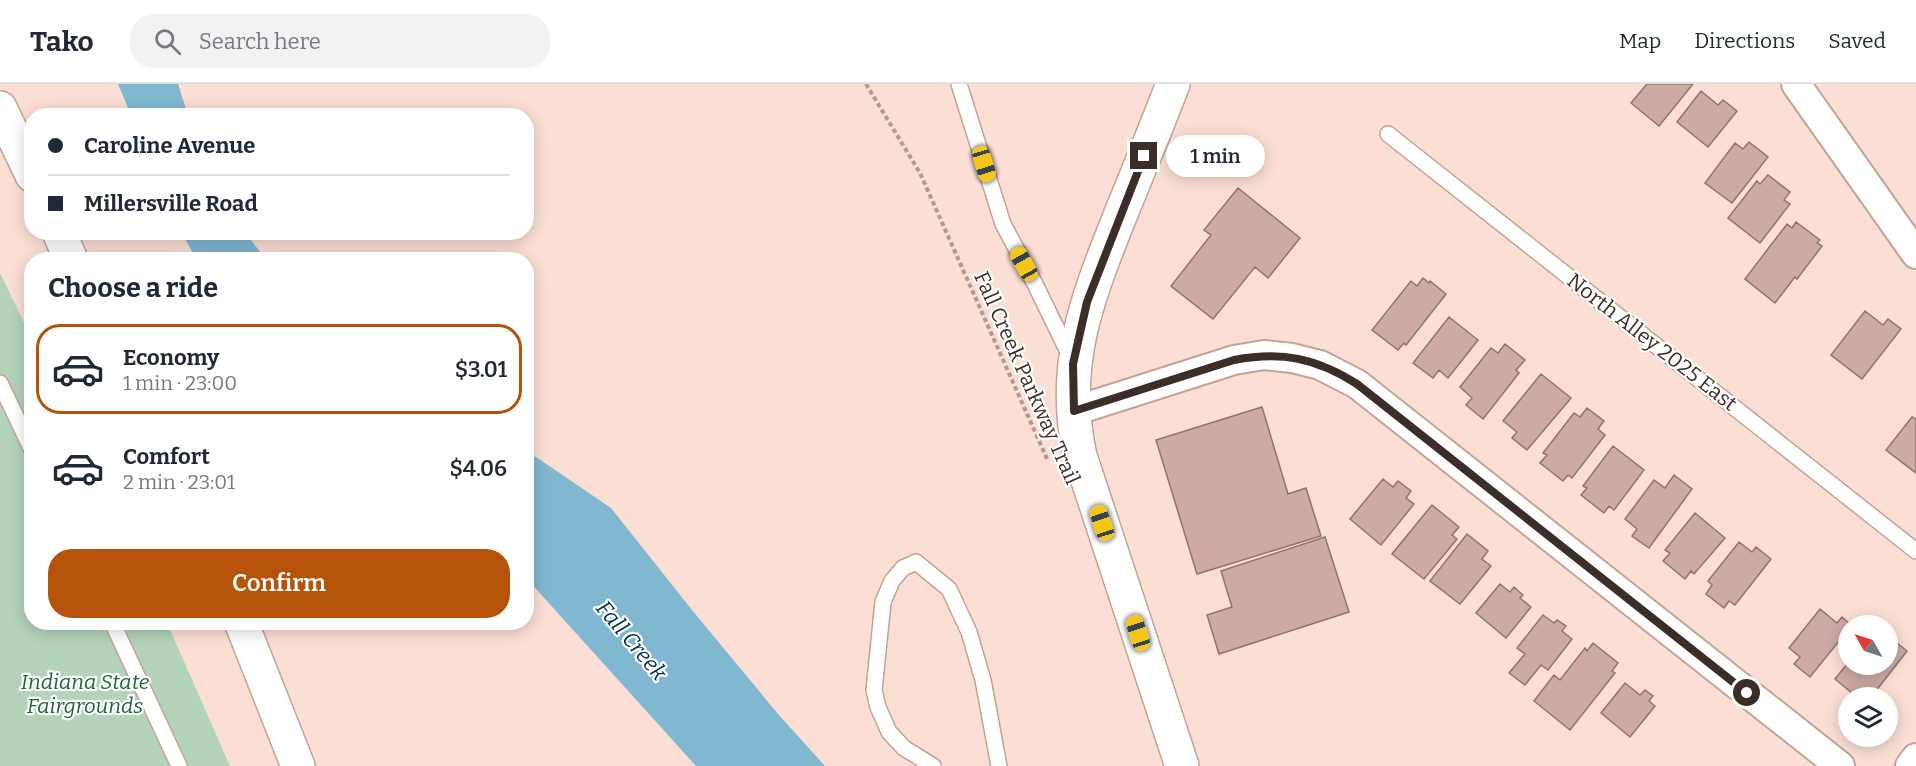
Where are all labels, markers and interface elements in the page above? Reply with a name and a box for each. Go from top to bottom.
search box [130,14,550,68]
text: Tako [30,25,94,58]
icon: search [151,25,184,58]
text: Search here [199,28,321,55]
text: Map [1619,28,1661,54]
text: Directions [1694,28,1795,54]
text: Saved [1828,28,1886,54]
text: Caroline Avenue [84,132,255,159]
callout: 1 min [1165,135,1264,177]
route end [1130,142,1157,169]
car [970,144,998,184]
text: 1 min [1190,144,1241,168]
text: Millersville Road [84,190,258,217]
car [1007,244,1041,284]
street label: Fall Creek Parkway Trail [968,267,1086,489]
street label: North Alley 2025 East [1562,267,1743,417]
text: Choose a ride [48,272,218,304]
icon: car [51,342,105,396]
text: Economy [123,344,219,371]
text: $3.01 [455,356,507,383]
text: 1 min · 23:00 [123,371,237,395]
icon: car [51,441,105,495]
text: Comfort [123,443,210,470]
text: $4.06 [449,455,507,482]
text: 2 min · 23:01 [123,470,235,494]
car [1088,503,1116,543]
button: Confirm [48,549,510,618]
water label: Fall Creek [590,595,673,687]
car [1124,613,1152,653]
north arrow [1838,615,1898,675]
map controls [1838,615,1898,747]
park label: Indiana State Fairgrounds [21,669,150,719]
route start [1733,679,1760,706]
button: layers [1838,687,1898,747]

